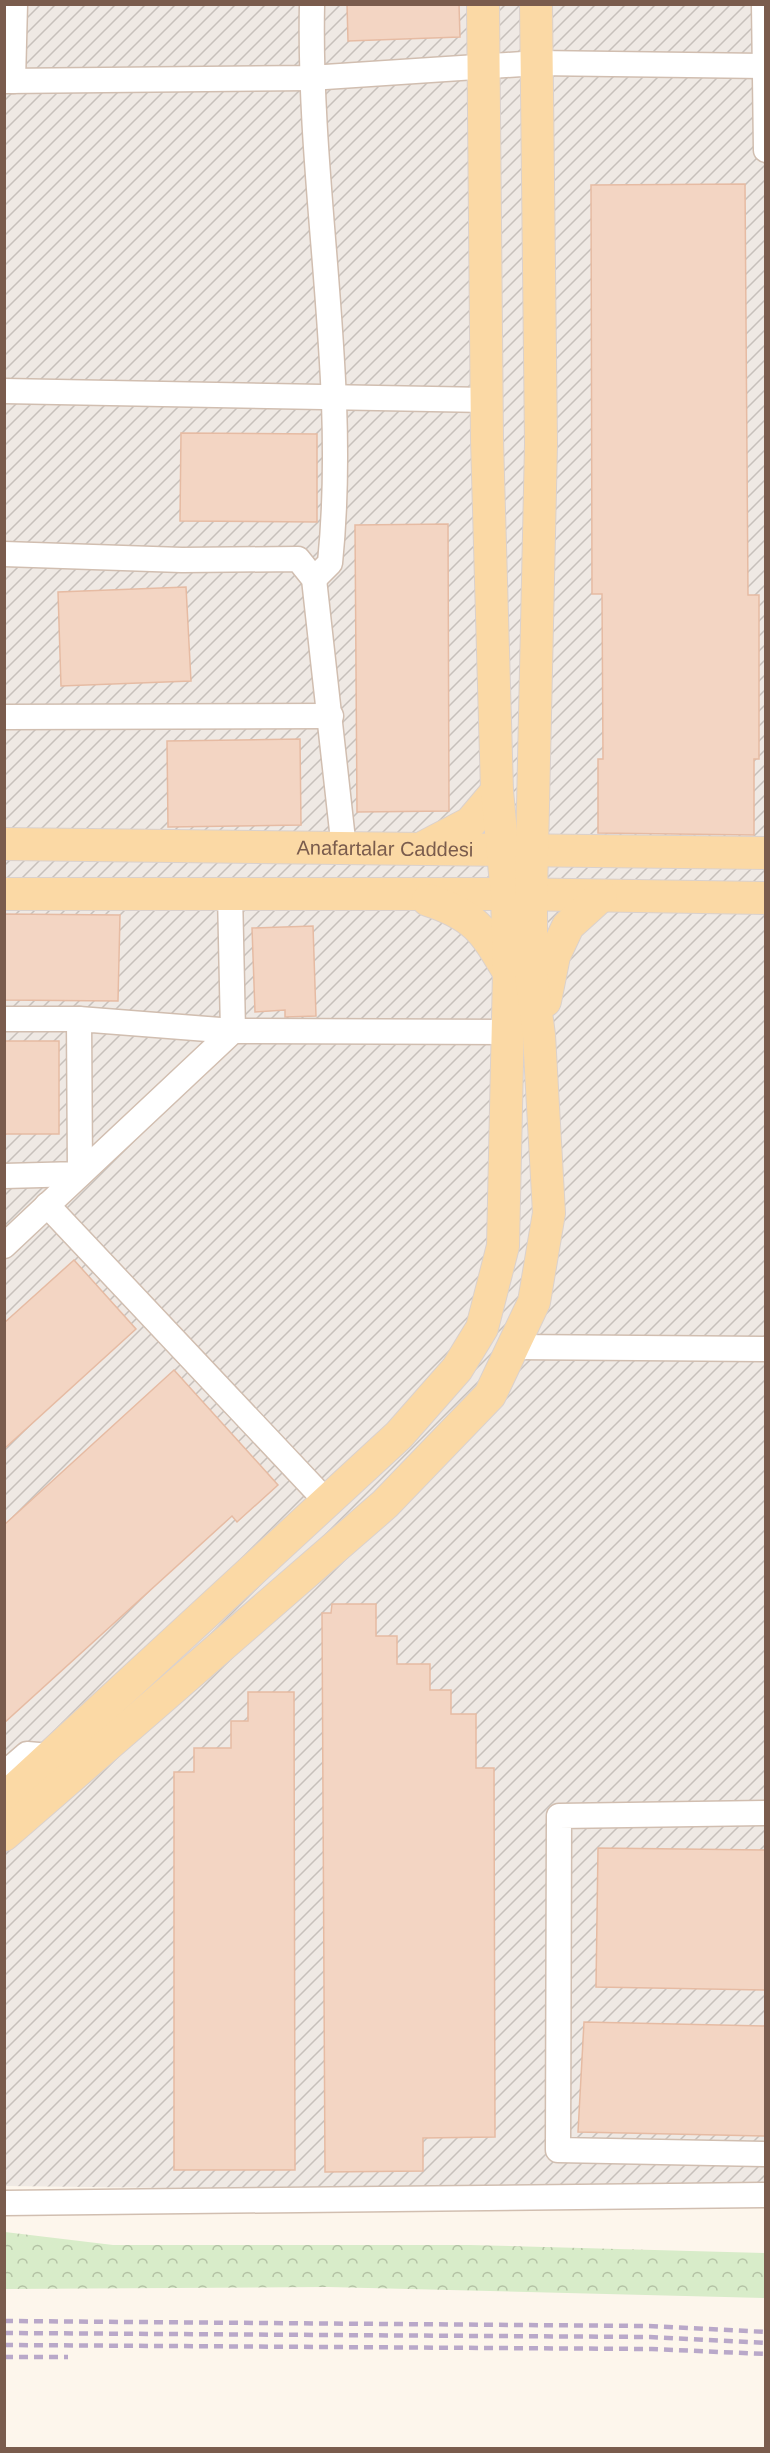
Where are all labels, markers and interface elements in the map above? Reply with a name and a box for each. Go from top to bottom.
street label: Anafartalar Caddesi [296,836,474,861]

